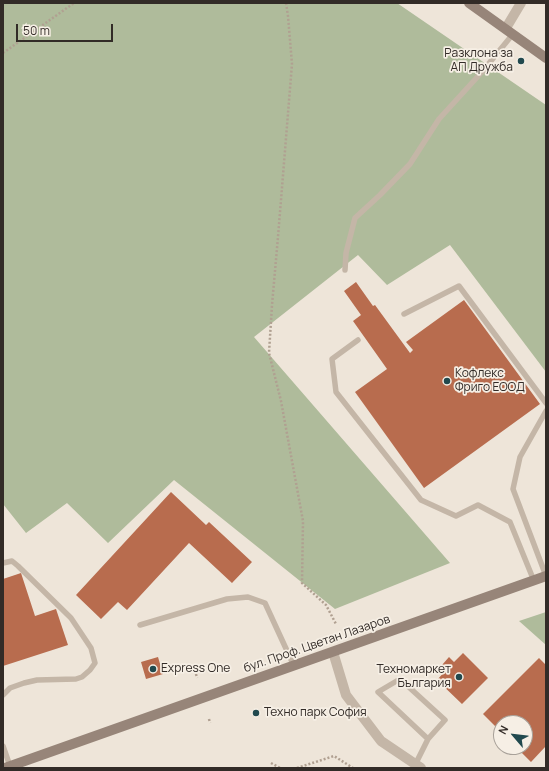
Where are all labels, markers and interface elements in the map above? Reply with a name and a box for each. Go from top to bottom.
scale bar [18,16,115,42]
text: 50 m [23,22,50,39]
place label: Разклона за АП Дружба [444,47,513,75]
marker: Разклона за АП Дружба [516,56,526,66]
place label: Кофлекс Фриго ЕООД [455,367,525,395]
marker: Кофлекс Фриго ЕООД [442,376,452,386]
street label: бул. Проф. Цветан Лазаров [242,612,392,676]
place label: Express One [161,662,230,676]
place label: Техномаркет България [377,663,451,691]
marker: Express One [148,664,158,674]
marker: Техномаркет България [454,672,464,682]
place label: Техно парк София [264,706,367,720]
marker: Техно парк София [251,708,261,718]
north arrow [493,715,533,755]
text: N [494,723,511,737]

